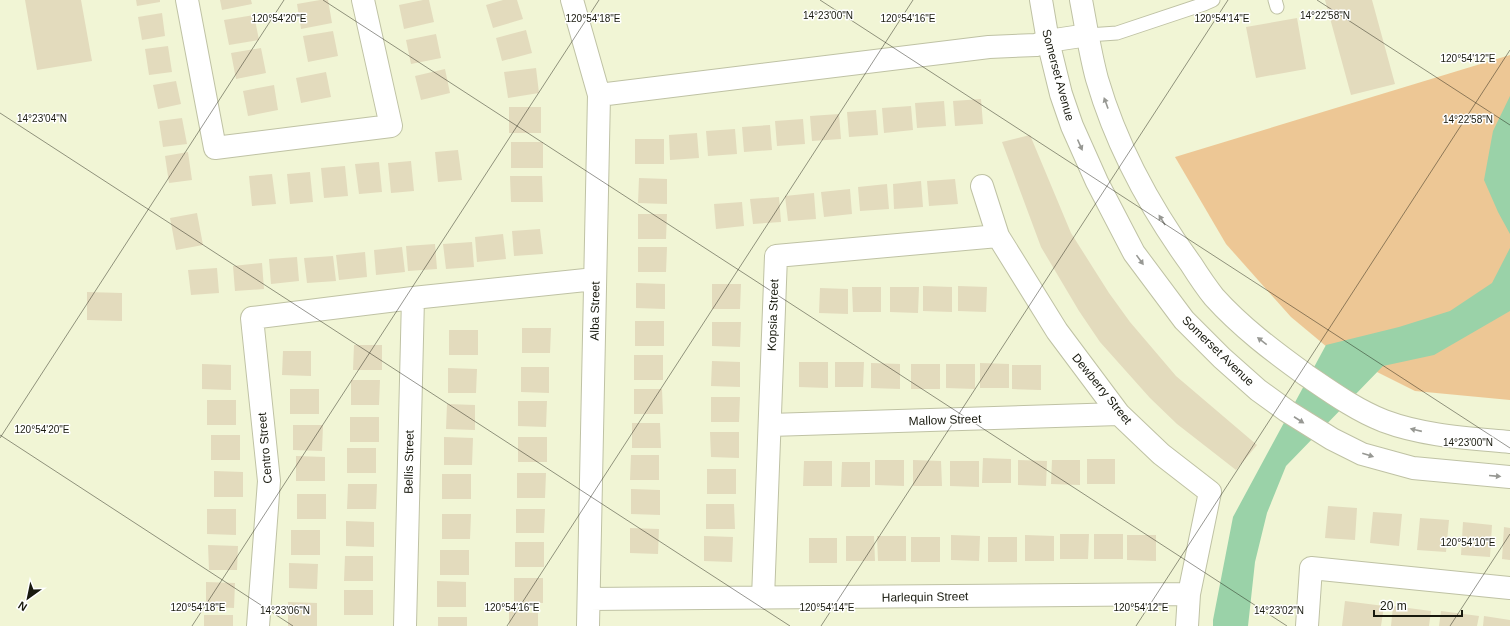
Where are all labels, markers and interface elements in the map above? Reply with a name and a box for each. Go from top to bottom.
text: 14°23'00"N [803,10,853,21]
text: 14°22'58"N [1300,10,1350,21]
text: 120°54'20"E [251,13,307,24]
text: 120°54'18"E [565,13,621,24]
text: 120°54'16"E [880,13,936,24]
text: 120°54'14"E [1194,13,1250,24]
street label: Somerset Avenue [1039,28,1077,123]
text: 120°54'12"E [1440,53,1496,64]
one-way arrow [1102,97,1108,109]
text: 14°23'04"N [17,113,67,124]
text: 14°22'58"N [1443,114,1493,125]
one-way arrow [1077,140,1083,151]
one-way arrow [1158,214,1165,226]
one-way arrow [1136,255,1144,266]
street label: Kopsia Street [765,278,781,351]
street label: Alba Street [587,281,603,341]
street label: Somerset Avenue [1179,313,1257,389]
one-way arrow [1256,336,1267,345]
street label: Dewberry Street [1069,351,1135,428]
street label: Centro Street [255,411,275,484]
street label: Mallow Street [908,412,982,428]
one-way arrow [1294,416,1305,423]
text: 120°54'20"E [14,424,70,435]
one-way arrow [1410,426,1422,432]
street label: Bellis Street [401,429,417,494]
text: 14°23'00"N [1443,437,1493,448]
one-way arrow [1362,452,1374,458]
one-way arrow [1489,472,1501,479]
text: 120°54'10"E [1440,537,1496,548]
north arrow [8,578,48,618]
street label: Harlequin Street [882,589,969,605]
scale bar [1374,592,1462,618]
text: N [16,599,29,614]
text: 20 m [1380,599,1407,613]
text: 120°54'18"E [170,602,226,613]
text: 120°54'16"E [484,602,540,613]
text: 120°54'14"E [799,602,855,613]
text: 120°54'12"E [1113,602,1169,613]
text: 14°23'06"N [260,605,310,616]
text: 14°23'02"N [1254,605,1304,616]

